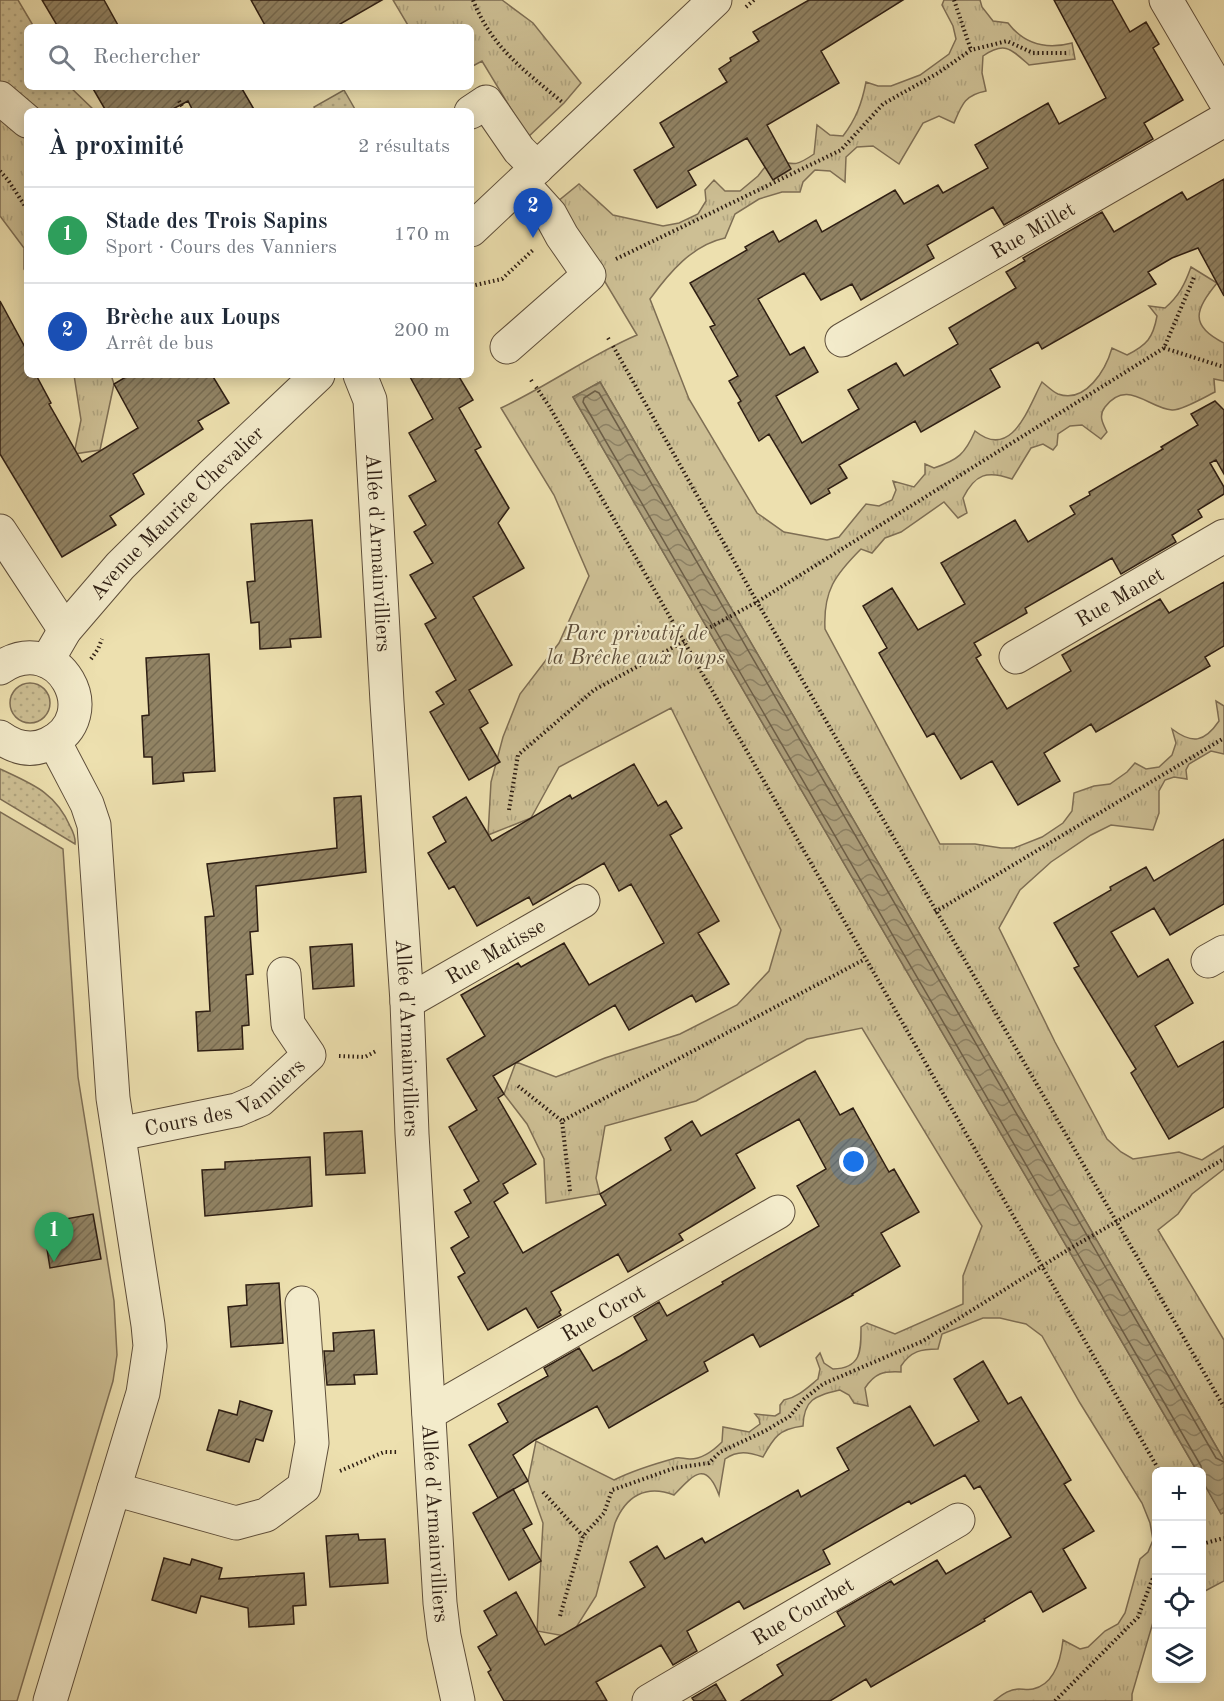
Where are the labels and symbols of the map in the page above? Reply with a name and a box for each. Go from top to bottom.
pin: 2 [514,188,552,238]
street label: Rue Millet [988,199,1079,264]
street label: Avenue Maurice Chevalier [87,422,269,605]
street label: Allée d'Armainvilliers [361,453,393,653]
street label: Rue Manet [1073,564,1168,632]
park label: Parc privatif de la Brêche aux loups [547,624,725,669]
street label: Rue Matisse [443,916,549,989]
street label: Allée d'Armainvilliers [391,938,421,1138]
street label: Cours des Vanniers [143,1055,310,1141]
your location [839,1147,868,1176]
pin: 1 [34,1212,74,1262]
street label: Rue Corot [559,1282,649,1346]
street label: Allée d'Armainvilliers [417,1423,451,1624]
street label: Rue Courbet [749,1574,858,1650]

